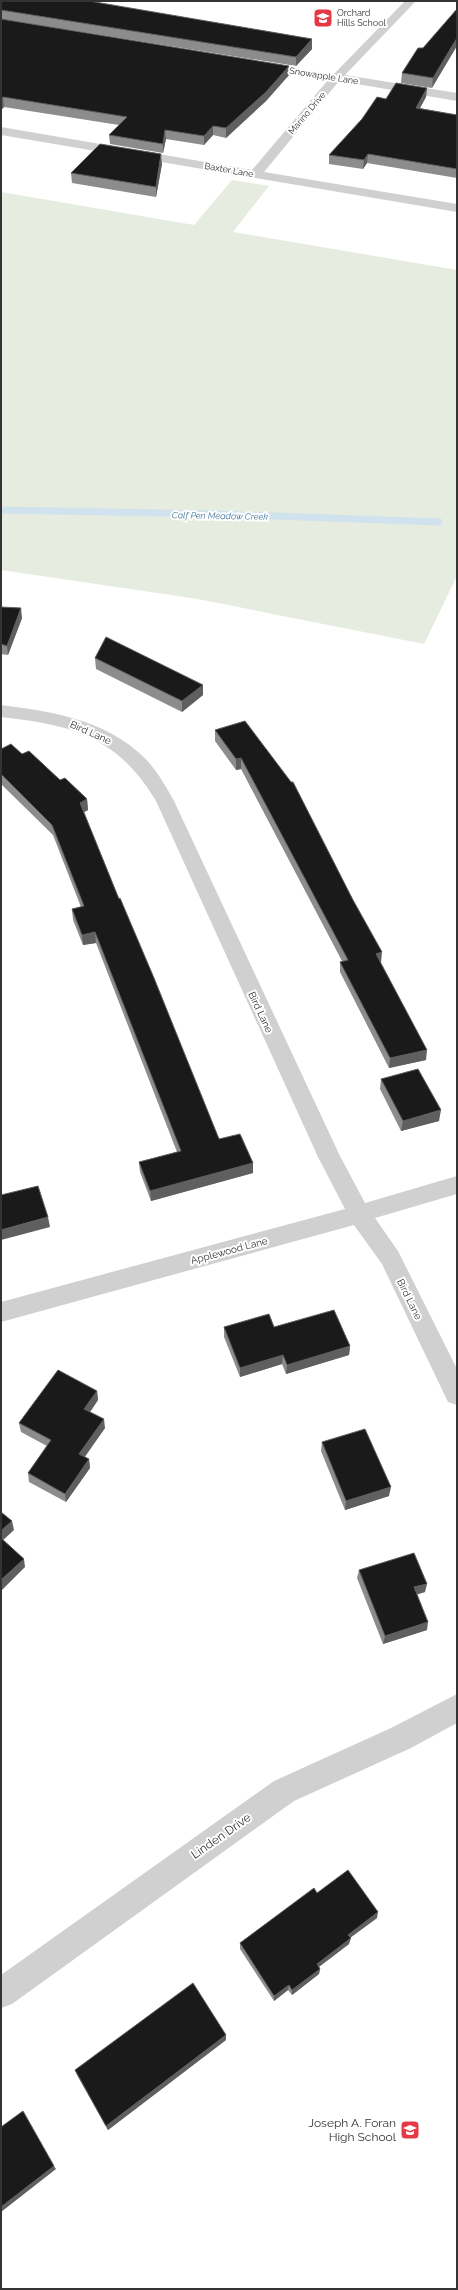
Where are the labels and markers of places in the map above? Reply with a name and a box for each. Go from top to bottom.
school or university icon: Orchard Hills School [312,7,334,29]
place label: Orchard Hills School [337,8,387,28]
place label: Joseph A. Foran High School [308,2116,397,2144]
school or university icon: Joseph A. Foran High School [399,2119,421,2141]

